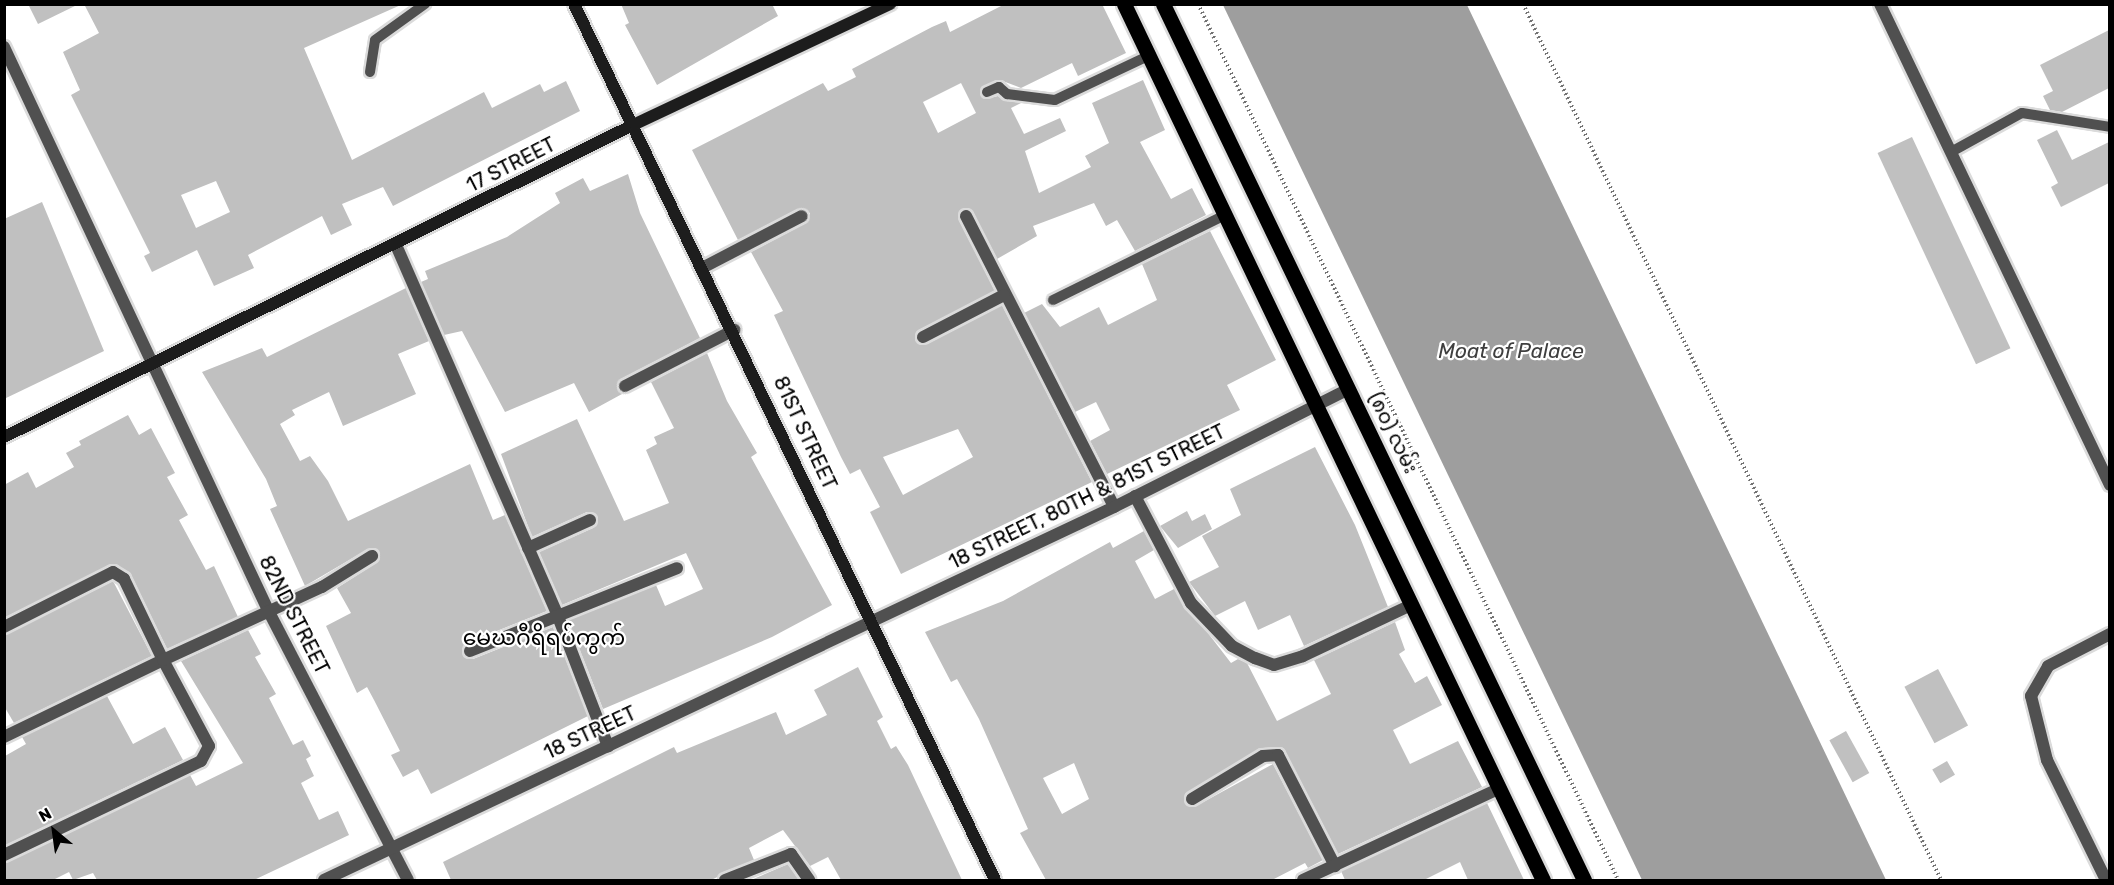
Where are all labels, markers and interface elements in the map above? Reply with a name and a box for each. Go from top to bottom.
street label: 17 STREET [463,132,559,198]
water label: Moat of Palace [1438,338,1584,364]
street label: 81ST STREET [768,372,842,494]
street label: (၈၀) လမ်း [1363,388,1423,478]
street label: 18 STREET, 80TH & 81ST STREET [945,419,1229,575]
street label: 82ND STREET [254,552,334,678]
district label: မေဃဂီရိရပ်ကွက် [463,625,625,651]
street label: 18 STREET [540,701,640,765]
north arrow [24,801,84,861]
text: N [35,804,55,826]

